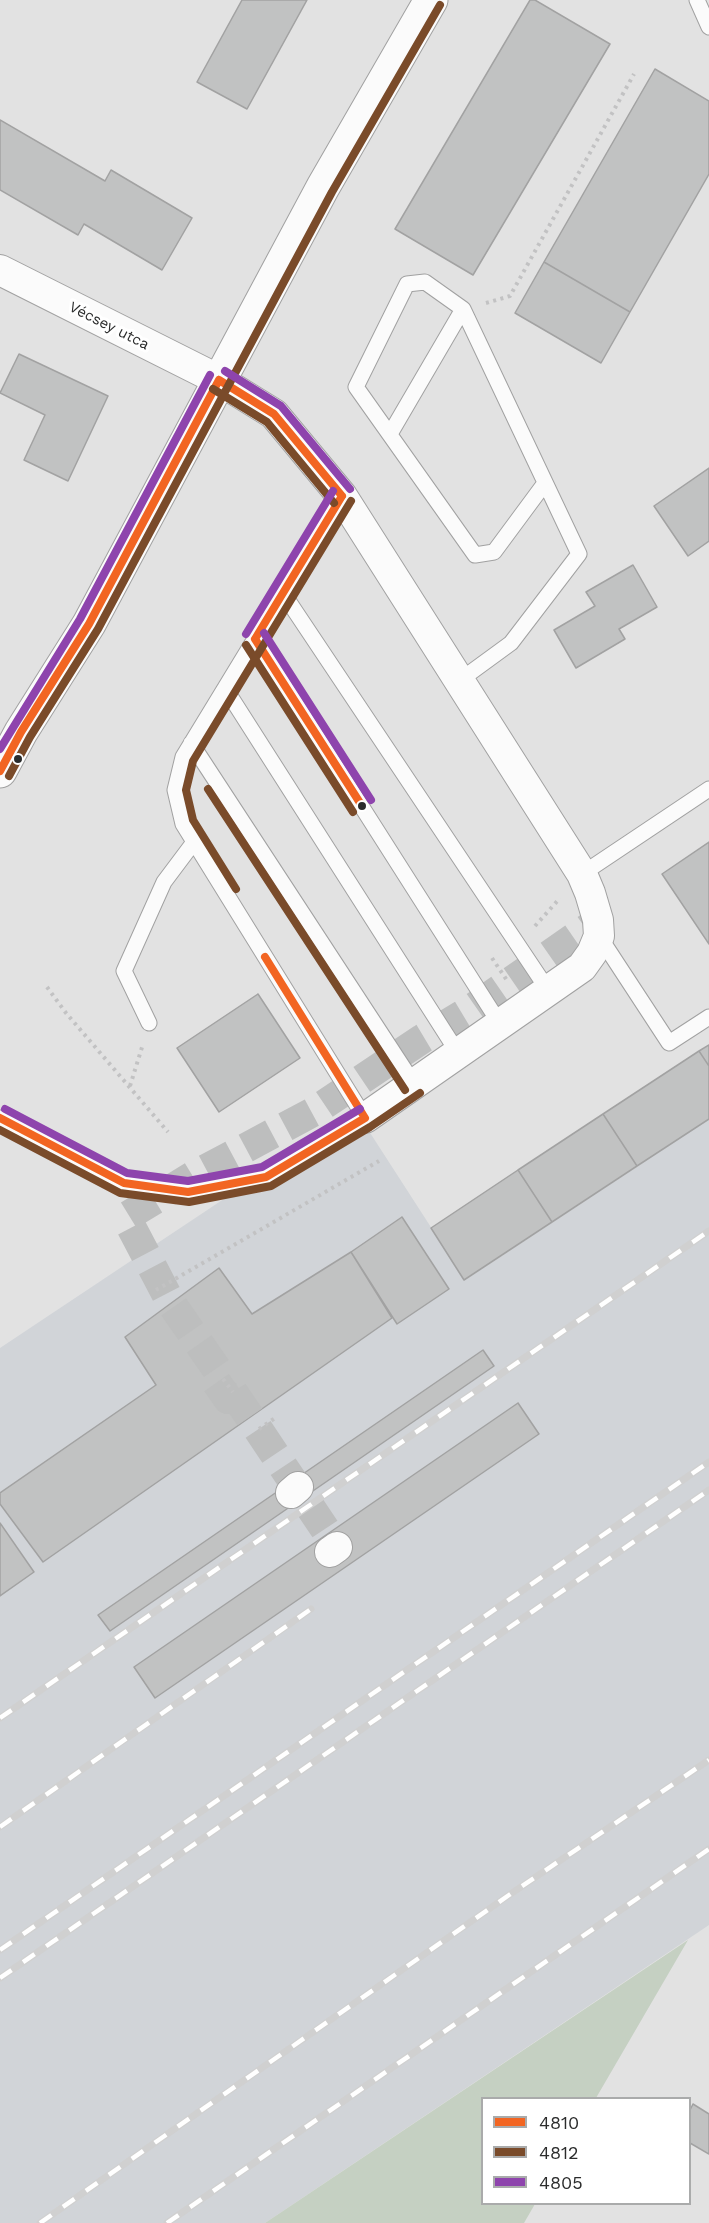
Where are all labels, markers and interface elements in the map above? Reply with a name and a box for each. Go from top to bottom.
street label: Vécsey utca [66,298,152,354]
unlabelled marker [12,753,24,765]
unlabelled marker [356,800,368,812]
legend [481,2097,691,2205]
text: 4810 [539,2112,579,2133]
text: 4812 [539,2142,579,2163]
text: 4805 [539,2172,583,2193]

